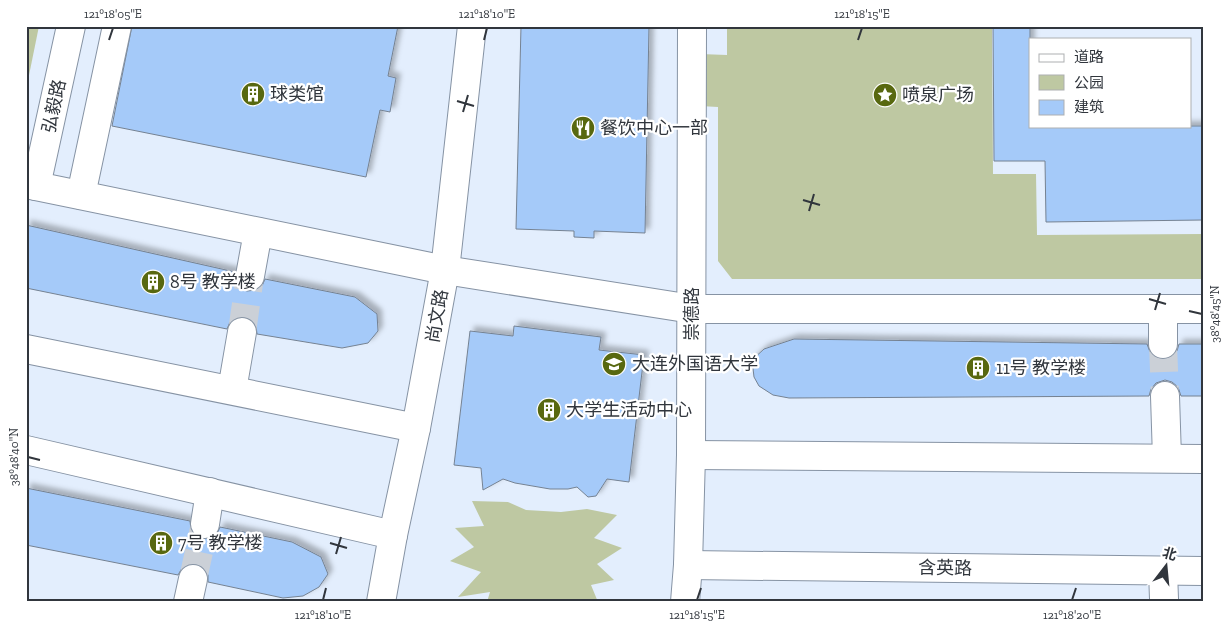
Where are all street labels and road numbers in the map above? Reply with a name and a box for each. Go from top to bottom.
street label: 弘毅路 [38,77,70,135]
street label: 崇德路 [681,287,703,341]
street label: 尚文路 [421,288,453,344]
street label: 含英路 [918,557,972,579]

